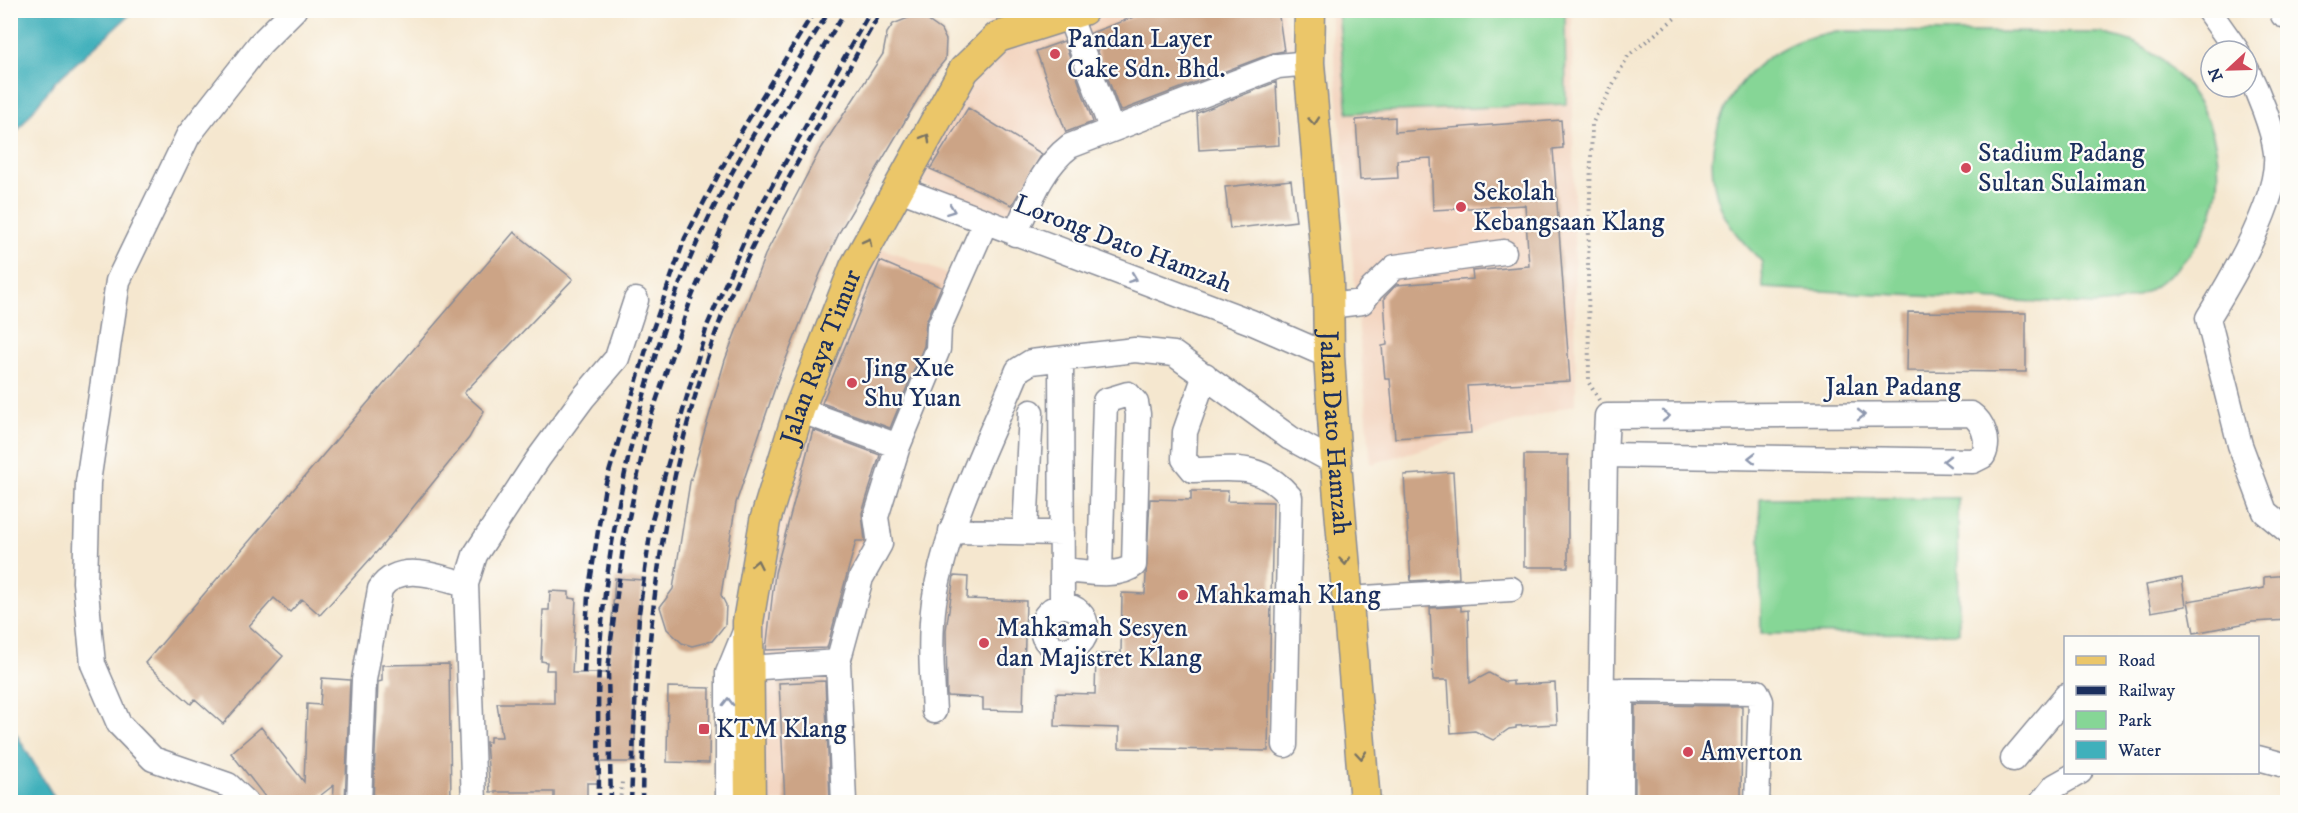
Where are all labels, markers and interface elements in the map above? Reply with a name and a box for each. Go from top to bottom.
place label: Pandan Layer Cake Sdn. Bhd. [1067,23,1226,86]
north arrow [2199,39,2259,99]
marker: Pandan Layer Cake Sdn. Bhd. [1048,47,1062,61]
text: N [2204,64,2228,84]
one-way arrow [1307,117,1320,126]
one-way arrow [918,133,930,144]
place label: Stadium Padang Sultan Sulaiman [1978,137,2147,200]
marker: Stadium Padang Sultan Sulaiman [1959,161,1973,175]
place label: Sekolah Kebangsaan Klang [1473,176,1665,239]
street label: Lorong Dato Hamzah [1009,187,1237,301]
marker: Sekolah Kebangsaan Klang [1454,200,1468,214]
one-way arrow [945,202,956,215]
one-way arrow [861,238,872,249]
street label: Jalan Raya Timur [773,264,869,450]
one-way arrow [1128,271,1138,284]
street label: Jalan Dato Hamzah [1312,329,1359,537]
place label: Jing Xue Shu Yuan [862,352,962,415]
street label: Jalan Padang [1823,371,1961,404]
marker: Jing Xue Shu Yuan [845,376,859,390]
one-way arrow [1856,409,1865,421]
one-way arrow [1661,410,1670,422]
one-way arrow [1748,451,1757,464]
one-way arrow [1943,454,1952,467]
one-way arrow [1338,556,1351,565]
one-way arrow [750,560,763,570]
place label: Mahkamah Klang [1195,579,1381,612]
marker: Mahkamah Klang [1176,588,1190,602]
place label: Mahkamah Sesyen dan Majistret Klang [996,612,1202,675]
marker: Mahkamah Sesyen dan Majistret Klang [977,636,991,650]
legend [2064,636,2259,774]
text: Road [2118,650,2155,672]
text: Railway [2118,680,2176,702]
one-way arrow [722,698,734,707]
text: Park [2118,710,2152,732]
place label: KTM Klang [716,713,847,746]
marker: KTM Klang [697,722,711,736]
place label: Amverton [1700,736,1803,769]
text: Water [2117,740,2161,762]
marker: Amverton [1681,745,1695,759]
one-way arrow [1354,751,1367,760]

